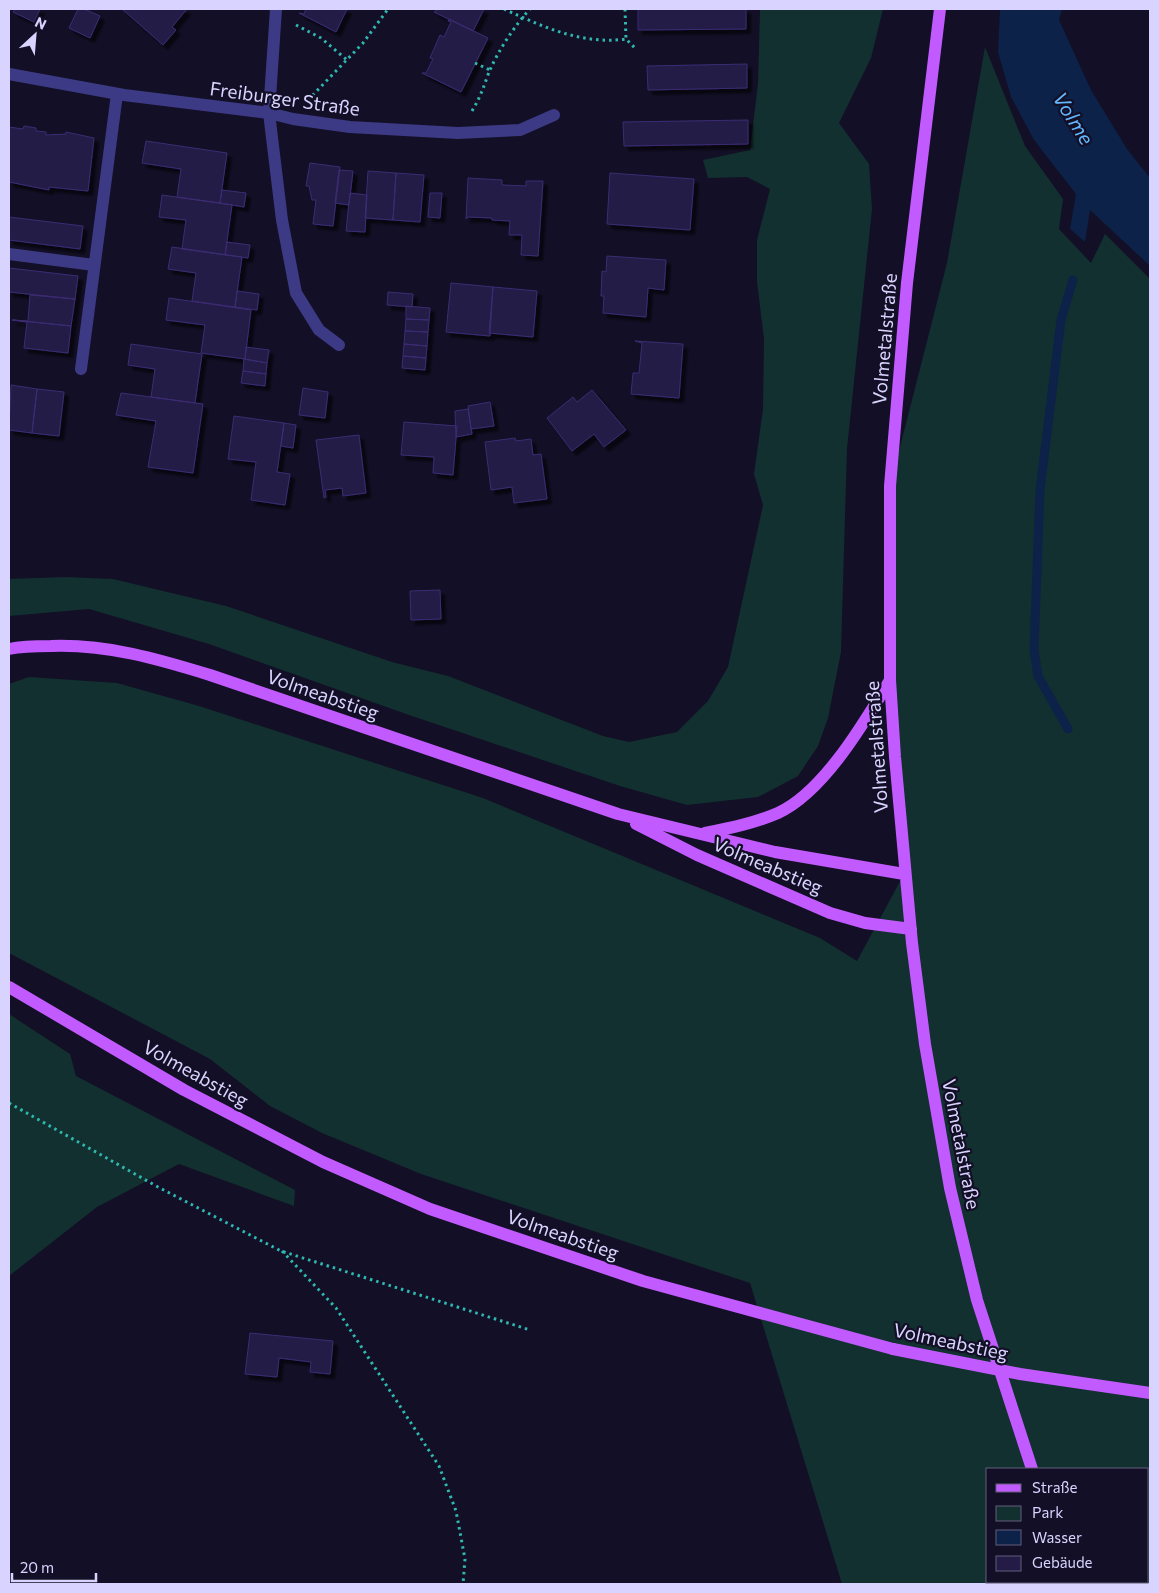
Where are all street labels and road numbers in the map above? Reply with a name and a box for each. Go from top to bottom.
street label: Freiburger Straße [209,76,361,120]
street label: Volmetalstraße [867,272,901,406]
street label: Volmeabstieg [264,664,382,724]
street label: Volmetalstraße [860,680,892,814]
street label: Volmeabstieg [710,832,826,898]
street label: Volmeabstieg [139,1035,253,1111]
street label: Volmetalstraße [938,1077,986,1211]
street label: Volmeabstieg [504,1204,622,1264]
street label: Volmeabstieg [891,1318,1011,1364]

